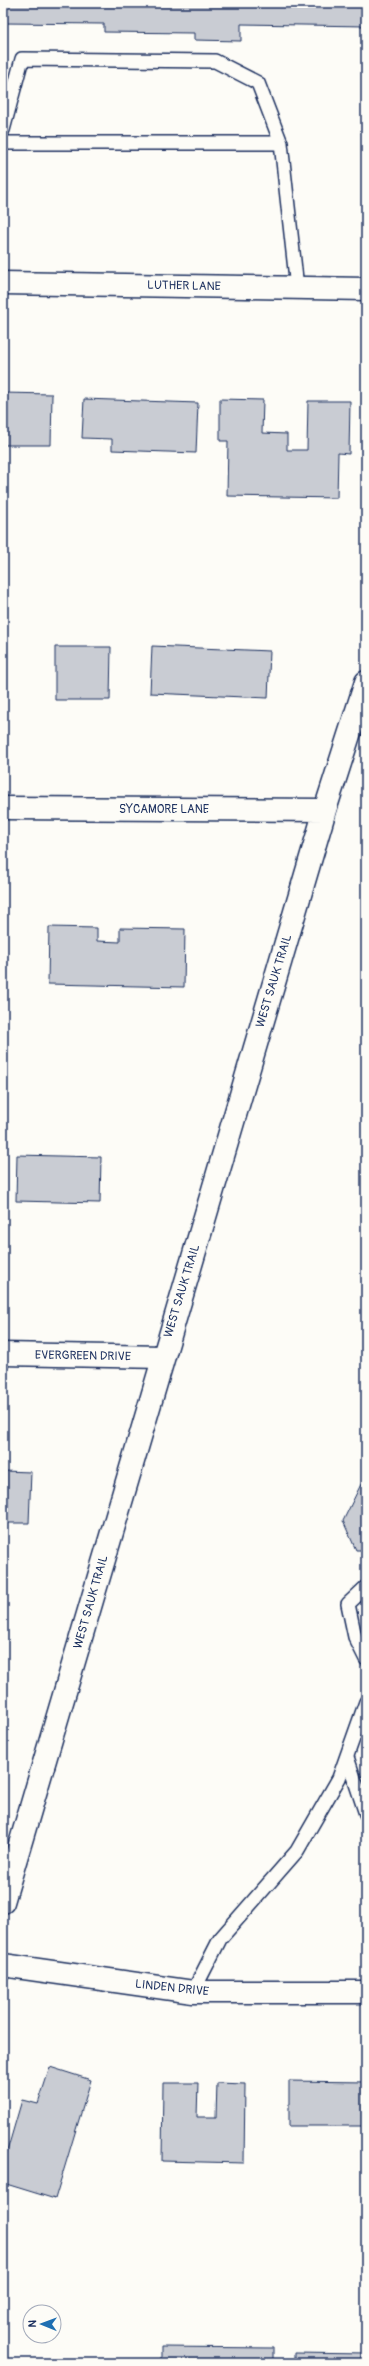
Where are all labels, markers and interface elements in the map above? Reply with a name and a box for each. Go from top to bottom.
street label: LUTHER LANE [147,278,221,294]
street label: SYCAMORE LANE [119,802,209,817]
street label: WEST SAUK TRAIL [253,932,295,1030]
street label: WEST SAUK TRAIL [161,1242,203,1340]
street label: EVERGREEN DRIVE [35,1348,131,1364]
street label: WEST SAUK TRAIL [70,1553,112,1651]
street label: LINDEN DRIVE [134,1977,210,1999]
north arrow [22,2304,62,2344]
text: N [26,2319,39,2328]

